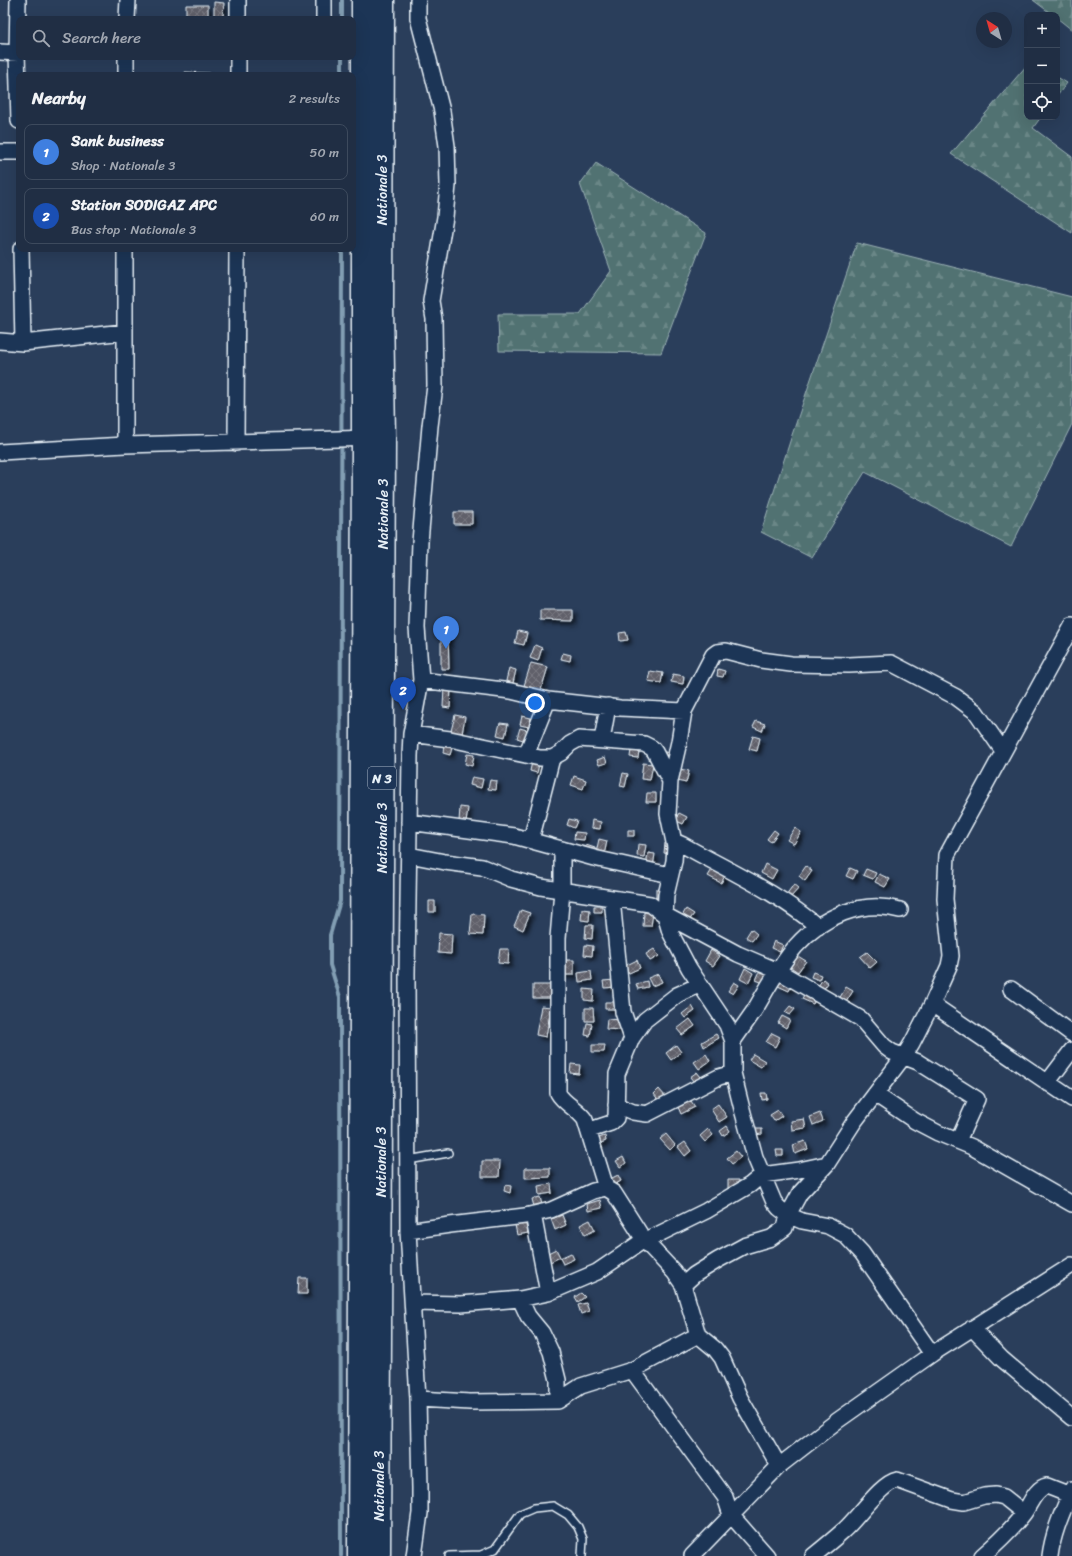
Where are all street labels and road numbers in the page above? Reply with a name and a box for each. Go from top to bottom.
street label: Nationale 3 [370,154,395,225]
street label: Nationale 3 [371,478,396,549]
road number: N 3 [368,767,396,789]
street label: Nationale 3 [370,802,395,873]
street label: Nationale 3 [369,1126,394,1197]
street label: Nationale 3 [367,1450,392,1521]

